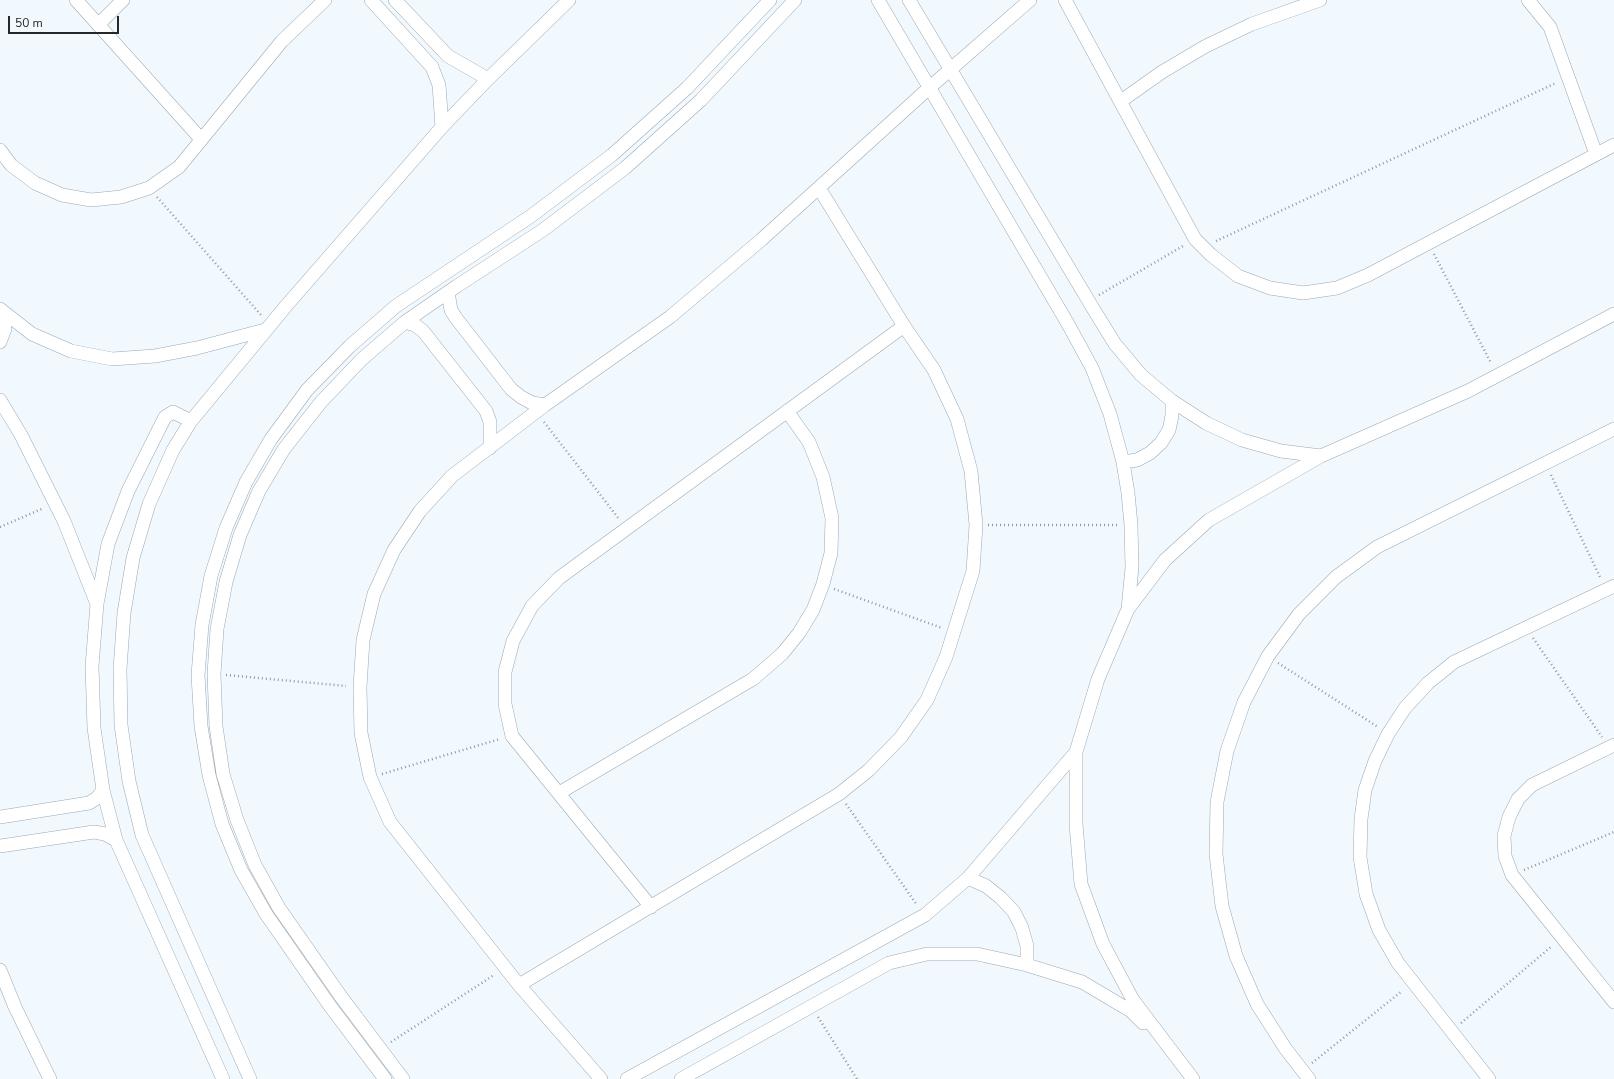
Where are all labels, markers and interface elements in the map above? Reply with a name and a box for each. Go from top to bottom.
scale bar [10,8,121,34]
text: 50 m [15,15,43,31]

